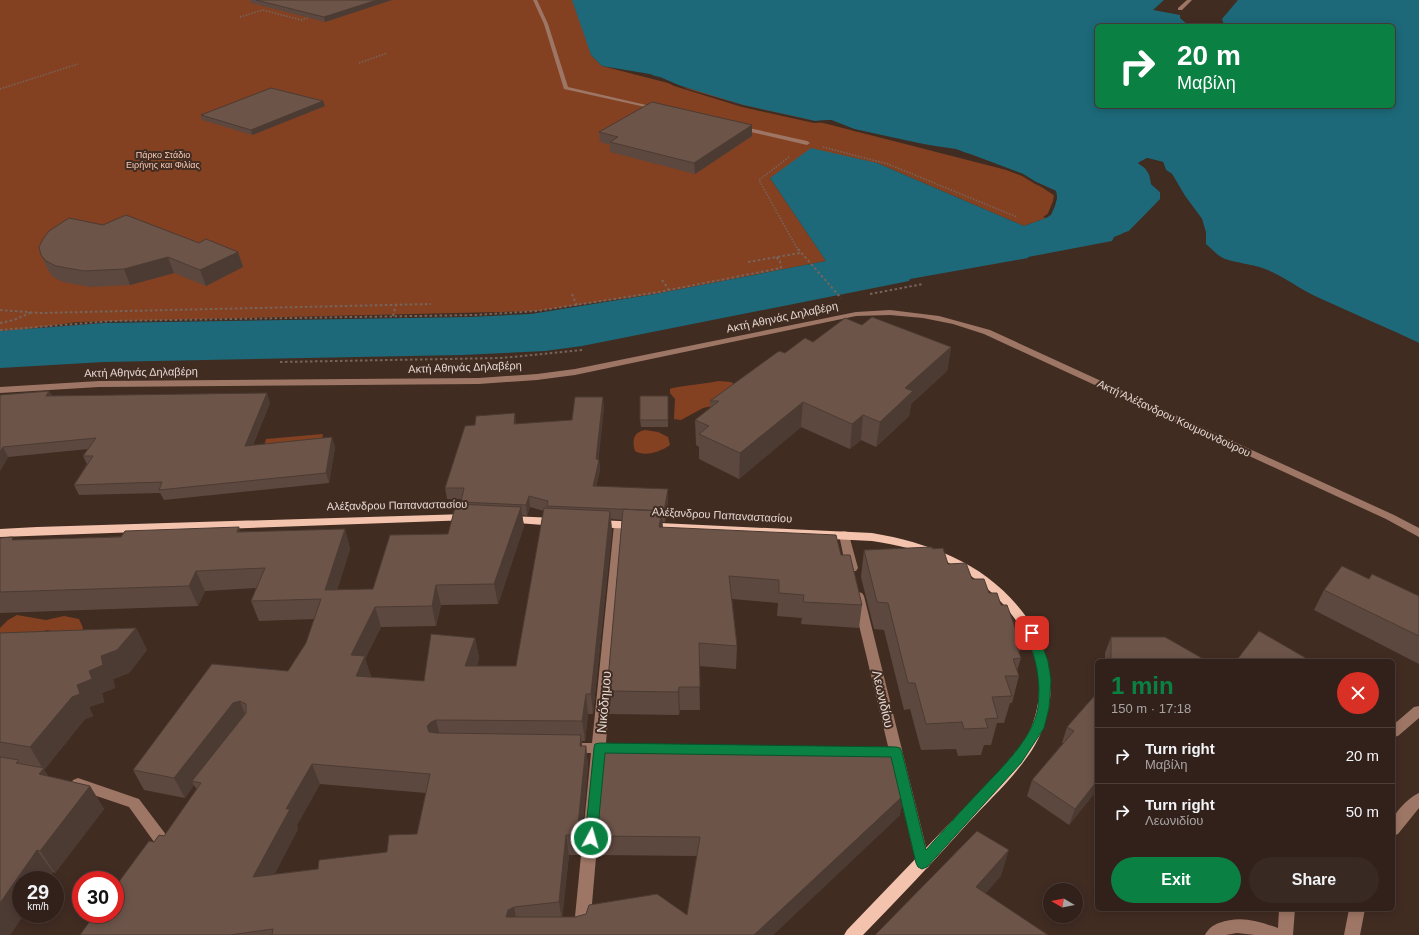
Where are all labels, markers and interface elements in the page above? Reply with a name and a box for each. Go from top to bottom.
icon: right [1111,40,1163,92]
text: 20 m [1177,40,1241,71]
text: Μαβίλη [1177,73,1236,93]
park label: Πάρκο Στάδιο Ειρήνης και Φιλίας [126,150,201,170]
street label: Ακτή Αθηνάς Δηλαβέρη [725,299,839,335]
street label: Ακτή Αθηνάς Δηλαβέρη [408,359,522,375]
street label: Ακτή Αθηνάς Δηλαβέρη [84,365,198,379]
street label: Ακτή Αλέξανδρου Κουμουνδούρου [1096,377,1252,459]
street label: Αλέξανδρου Παπαναστασίου [327,498,467,512]
street label: Αλέξανδρου Παπαναστασίου [652,505,792,525]
pin [1015,616,1049,650]
icon: arrive [1021,622,1043,644]
street label: Λεωνιδίου [869,669,897,729]
street label: Νικόδημου [594,670,614,734]
text: 1 min [1111,672,1174,699]
button: close [1337,672,1379,714]
text: 150 m · 17:18 [1111,701,1191,716]
text: Turn right [1145,740,1215,757]
icon: right [1111,745,1133,767]
text: 20 m [1346,747,1379,764]
text: Μαβίλη [1145,757,1187,772]
text: Turn right [1145,796,1215,813]
icon: right [1111,801,1133,823]
text: 50 m [1346,803,1379,820]
text: Λεωνιδίου [1145,813,1203,828]
position arrow [570,817,612,859]
button: Exit [1111,857,1241,903]
button: Share [1249,857,1379,903]
speed limit sign: 30 [72,871,124,923]
text: 29 [27,881,49,903]
north arrow [1043,883,1083,923]
map controls [1043,883,1083,923]
text: km/h [27,901,49,912]

